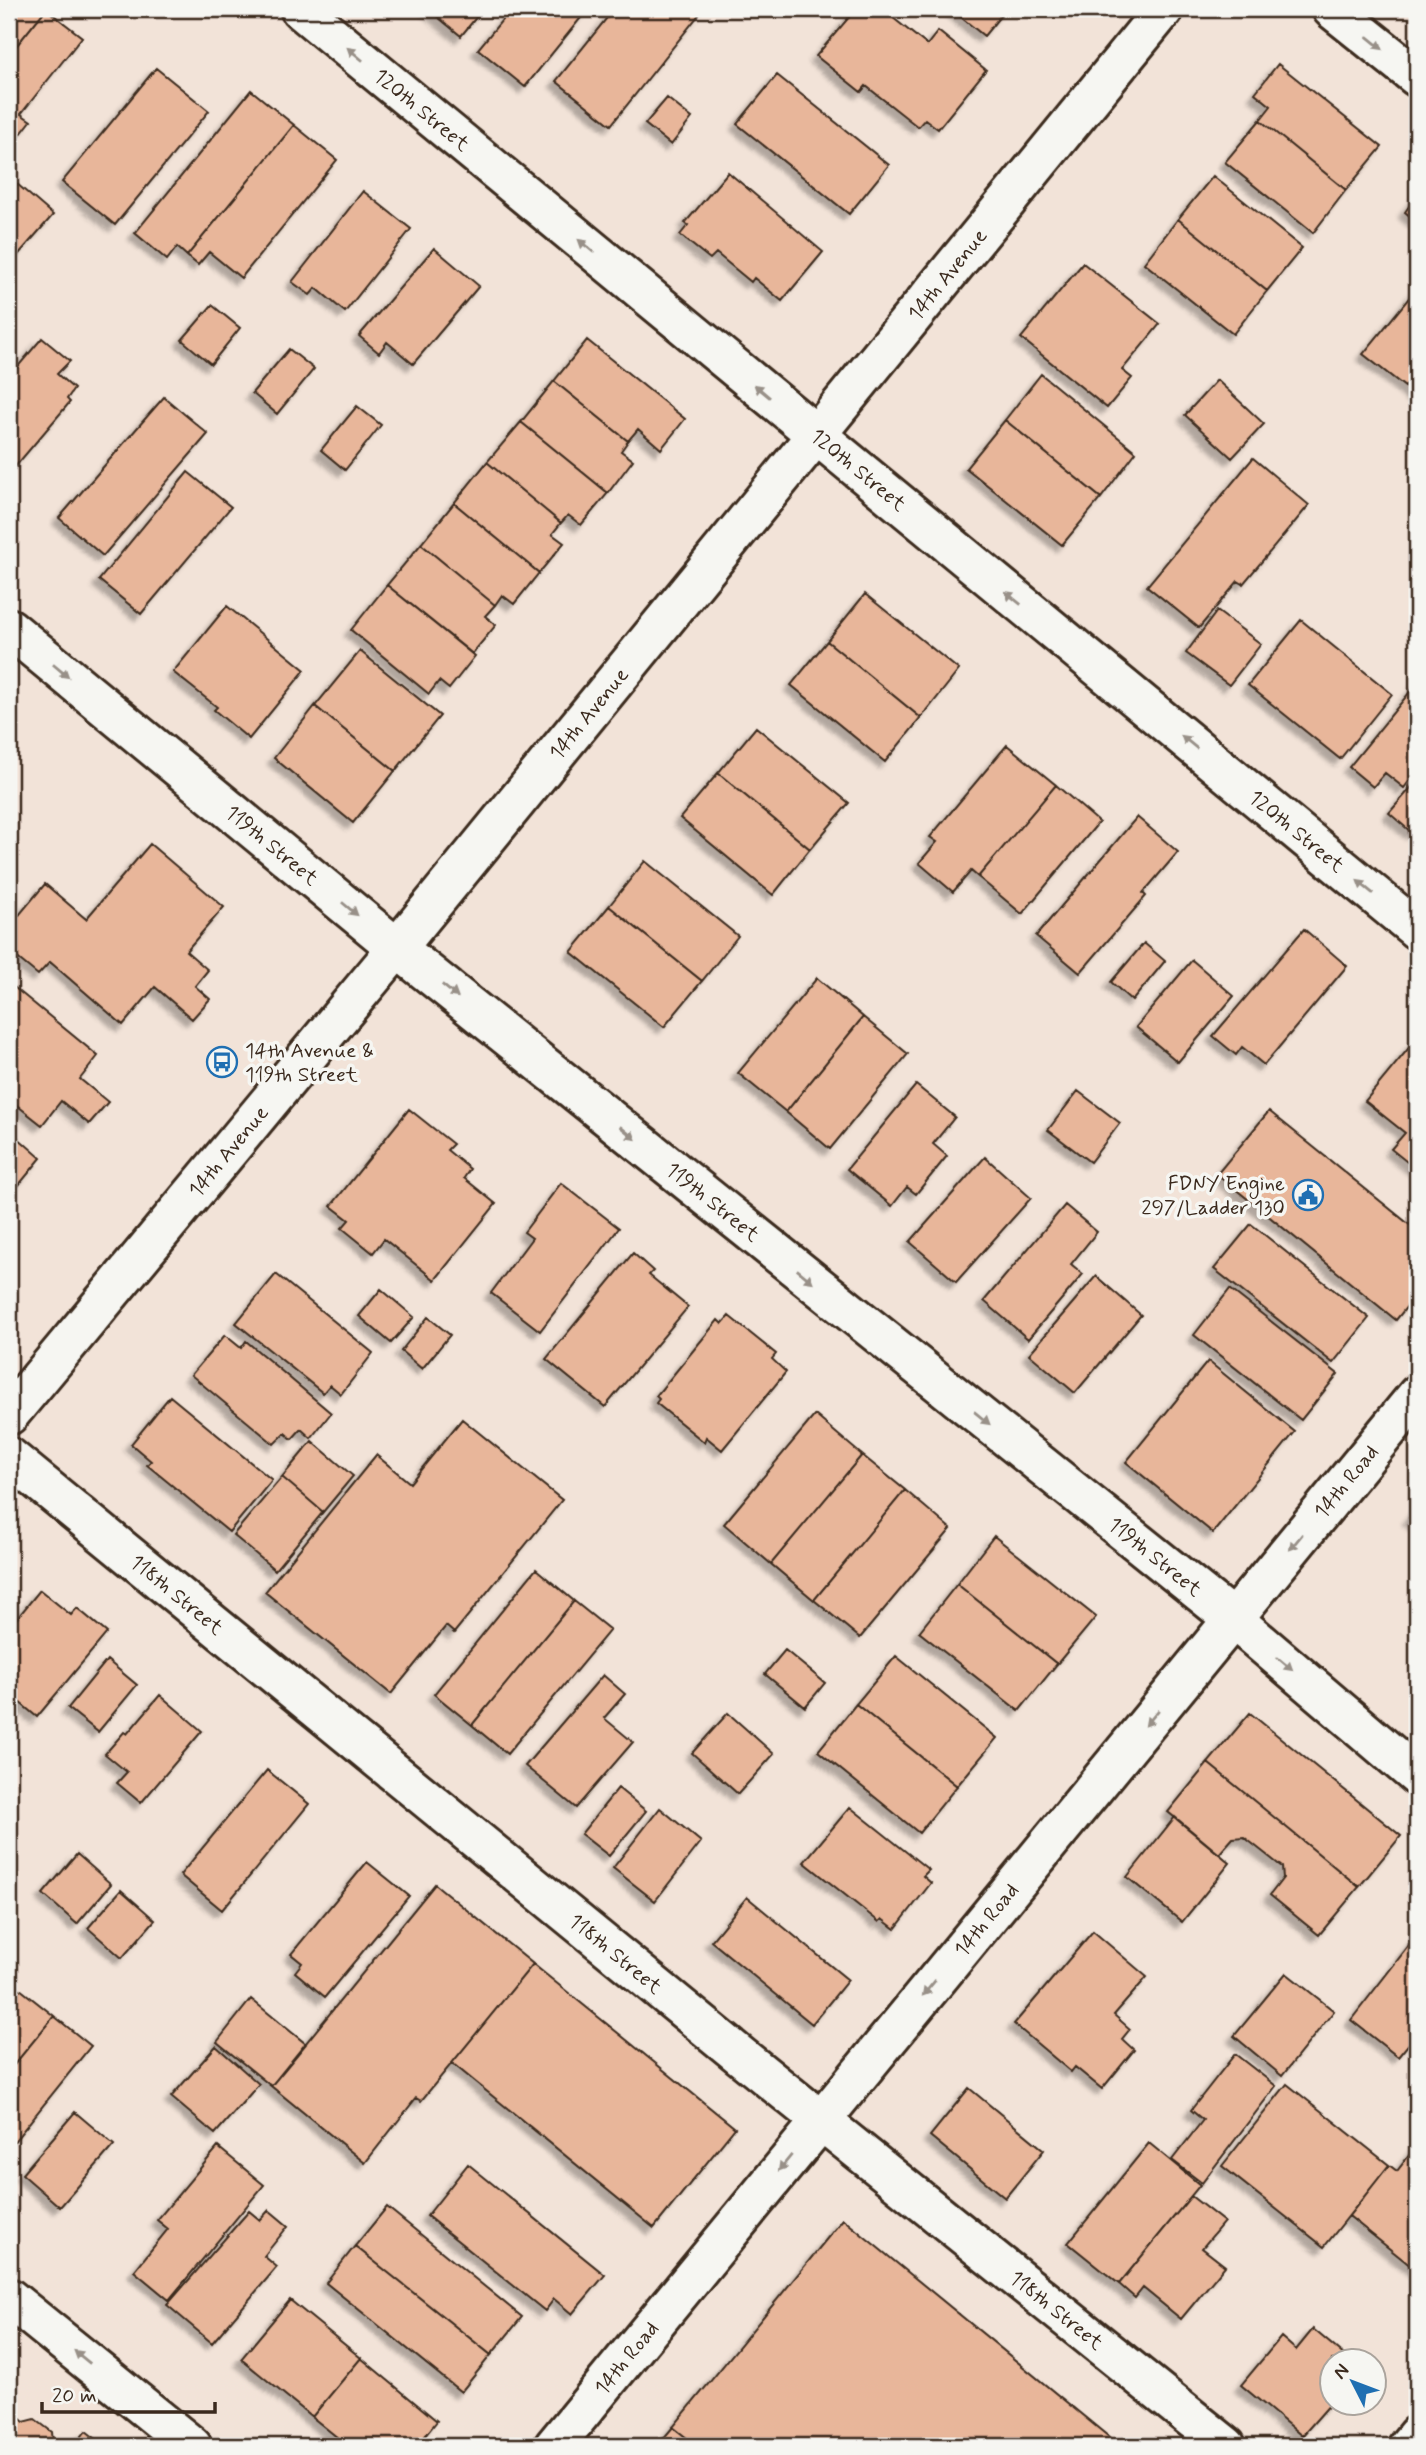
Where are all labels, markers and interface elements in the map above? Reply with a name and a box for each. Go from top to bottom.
one-way arrow [1366,35,1383,50]
one-way arrow [346,47,363,62]
street label: 120th Street [367,62,476,159]
street label: 14th Avenue [902,223,994,327]
one-way arrow [578,238,596,253]
one-way arrow [753,384,770,399]
street label: 120th Street [804,422,912,519]
one-way arrow [1004,591,1021,606]
street label: 14th Avenue [543,662,635,766]
one-way arrow [53,663,70,678]
one-way arrow [1180,735,1198,750]
street label: 120th Street [1242,784,1351,880]
street label: 119th Street [219,799,324,893]
one-way arrow [1356,880,1373,895]
one-way arrow [341,902,359,917]
one-way arrow [442,983,459,998]
place label: 14th Avenue & 119th Street [245,1037,374,1089]
bus stop icon: 14th Avenue & 119th Street [205,1045,239,1079]
street label: 14th Avenue [183,1100,275,1204]
one-way arrow [618,1126,636,1141]
street label: 119th Street [659,1156,766,1249]
place label: FDNY Engine 297/Ladder 130 [1141,1170,1285,1222]
public building icon: FDNY Engine 297/Ladder 130 [1291,1178,1325,1212]
one-way arrow [796,1268,814,1282]
one-way arrow [974,1410,991,1425]
street label: 14th Road [1308,1439,1385,1525]
street label: 119th Street [1102,1511,1208,1604]
one-way arrow [1289,1533,1304,1551]
street label: 118th Street [124,1549,229,1642]
one-way arrow [1276,1656,1294,1671]
one-way arrow [1145,1709,1160,1726]
street label: 14th Road [948,1878,1026,1963]
street label: 118th Street [562,1908,668,2001]
one-way arrow [922,1979,937,1996]
one-way arrow [777,2154,792,2172]
street label: 118th Street [1003,2264,1110,2358]
street label: 14th Road [589,2316,666,2401]
north arrow [1318,2346,1388,2416]
one-way arrow [73,2350,90,2365]
text: N [1328,2359,1355,2385]
scale bar [42,2371,215,2415]
text: 20 m [52,2382,97,2410]

